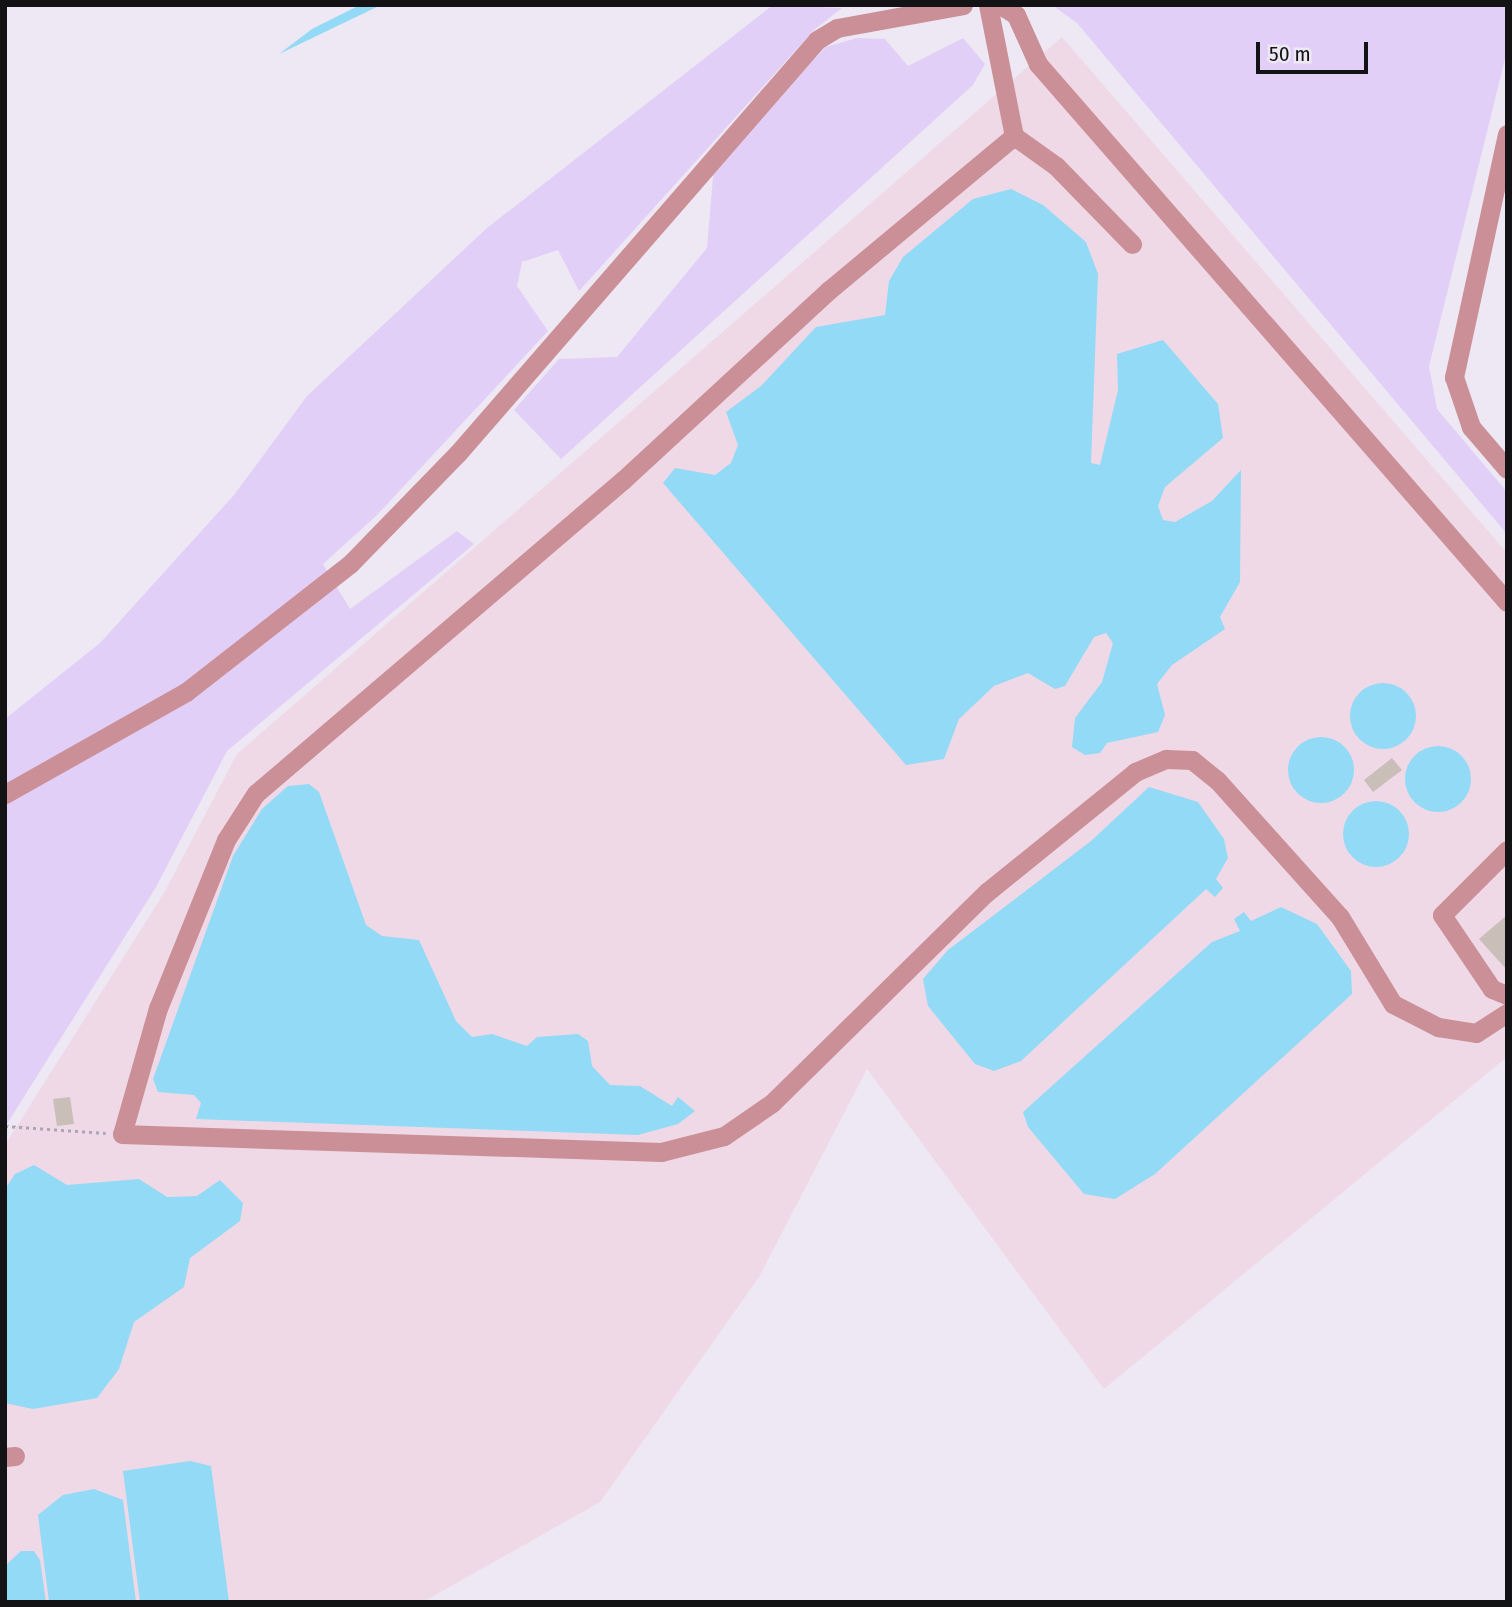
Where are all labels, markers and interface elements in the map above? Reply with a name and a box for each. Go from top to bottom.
scale bar [1260,28,1372,72]
text: 50 m [1269,41,1311,67]

